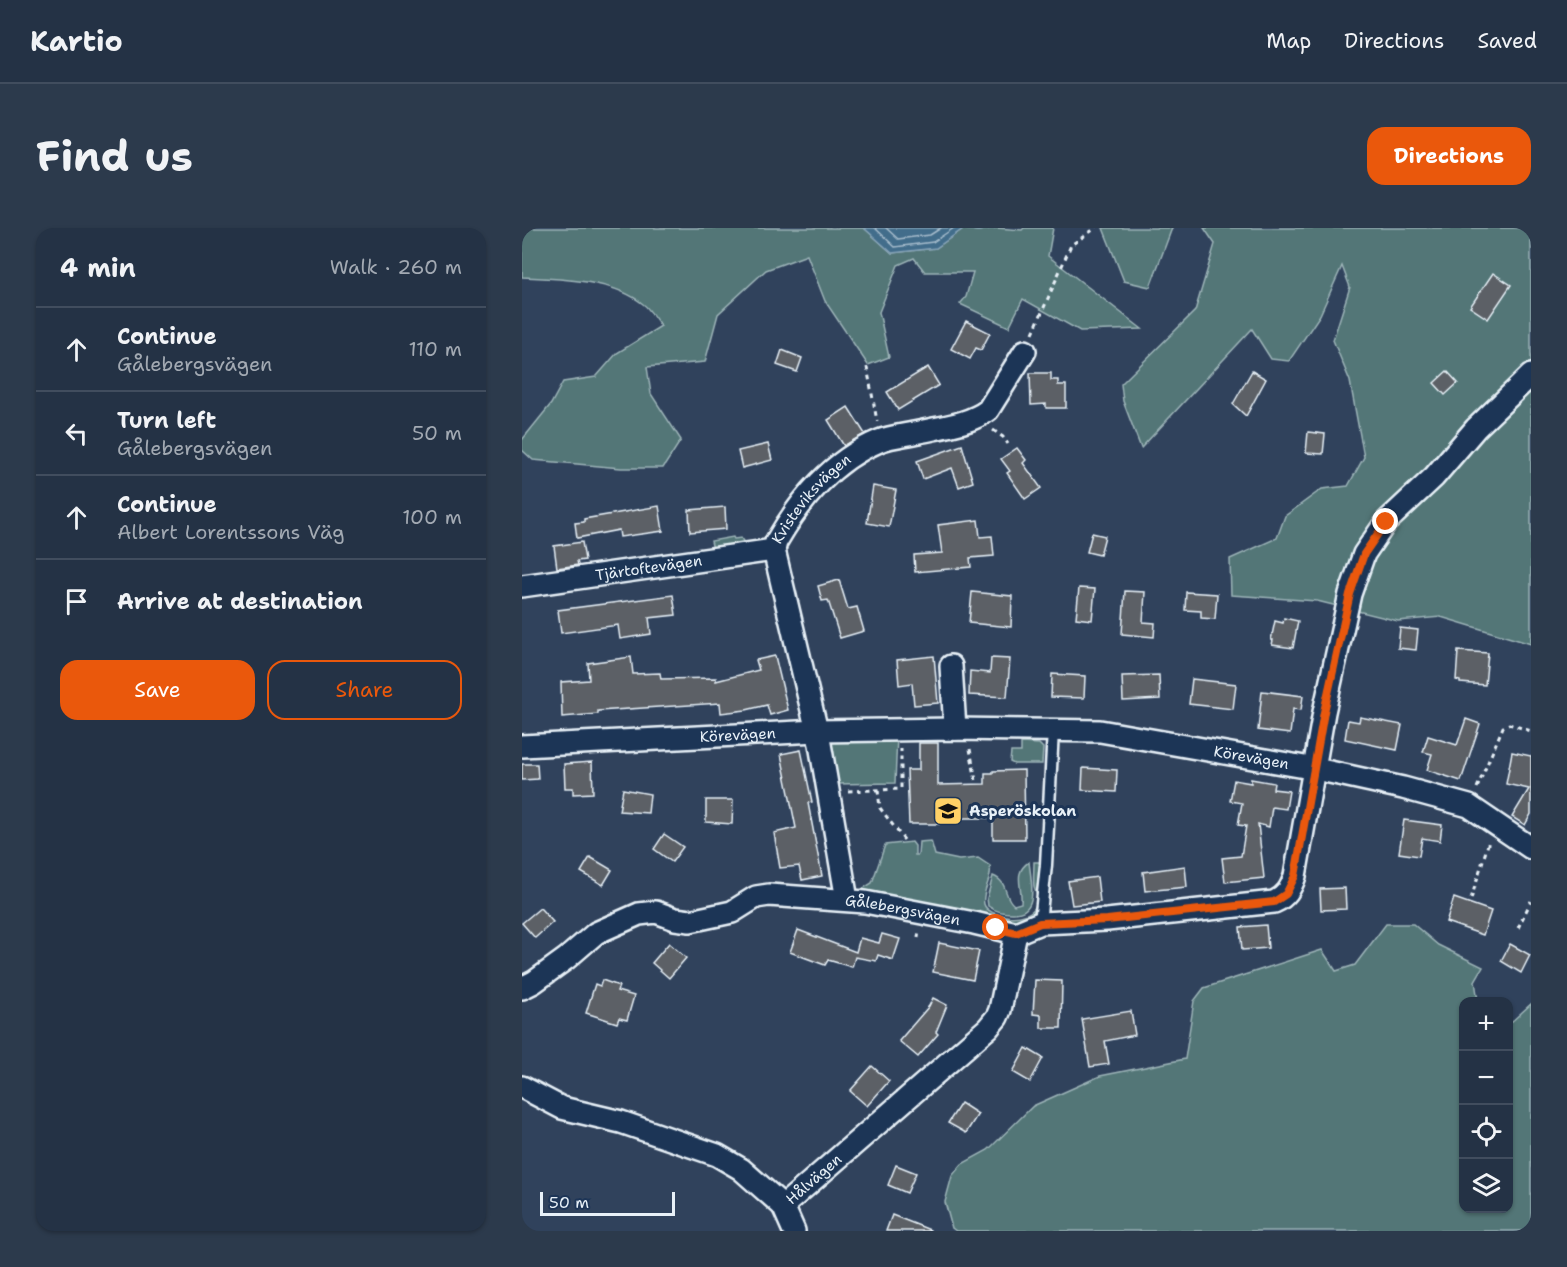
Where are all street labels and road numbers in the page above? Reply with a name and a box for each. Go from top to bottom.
street label: Kvisteviksvägen [767,449,855,548]
street label: Tjärtoftevägen [594,550,703,585]
street label: Körevägen [699,723,776,747]
street label: Körevägen [1212,741,1291,774]
street label: Gålebergsvägen [844,891,962,930]
street label: Hålvägen [782,1149,846,1209]

